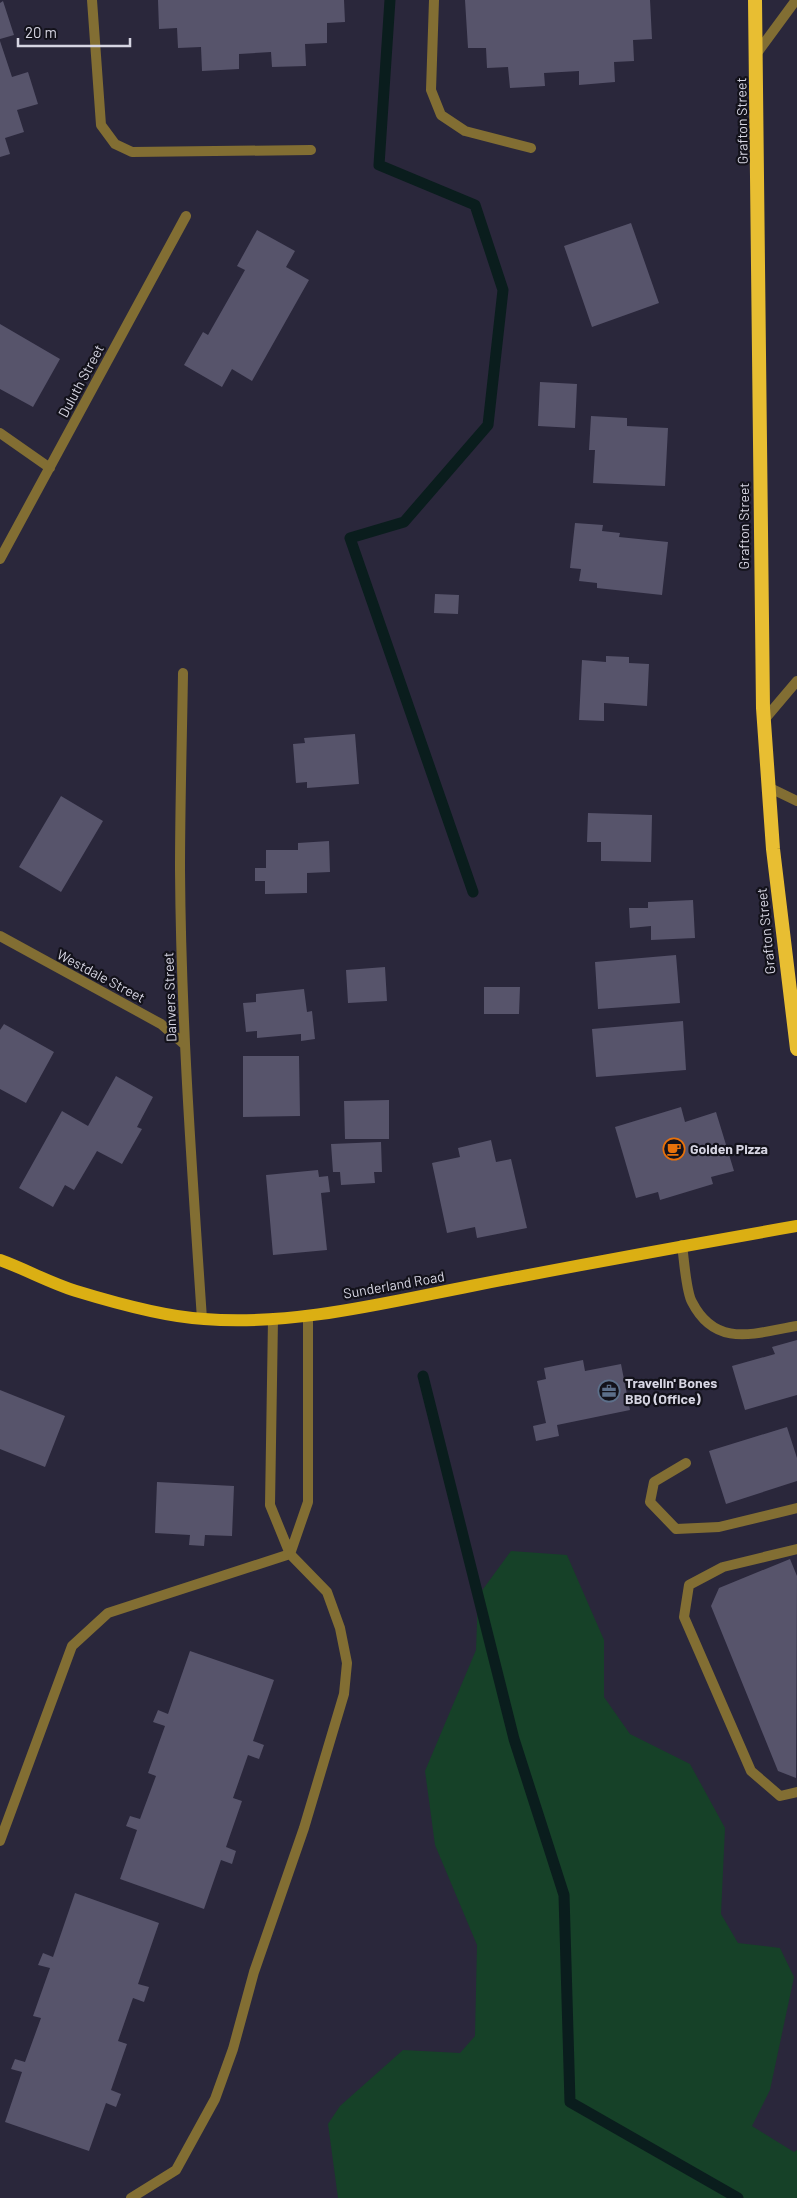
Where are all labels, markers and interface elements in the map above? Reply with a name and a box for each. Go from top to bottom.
scale bar [18,15,130,47]
text: 20 m [25,23,57,41]
street label: Grafton Street [732,77,751,165]
street label: Duluth Street [54,341,107,420]
street label: Grafton Street [735,483,752,569]
street label: Grafton Street [753,887,778,975]
street label: Westdale Street [54,945,148,1006]
street label: Danvers Street [159,952,180,1042]
cafe icon: Golden Pizza [662,1137,686,1161]
place label: Golden Pizza [690,1140,768,1157]
street label: Sunderland Road [342,1267,446,1302]
place label: Travelin' Bones BBQ (Office) [625,1374,717,1407]
office icon: Travelin' Bones BBQ (Office) [597,1379,621,1403]

